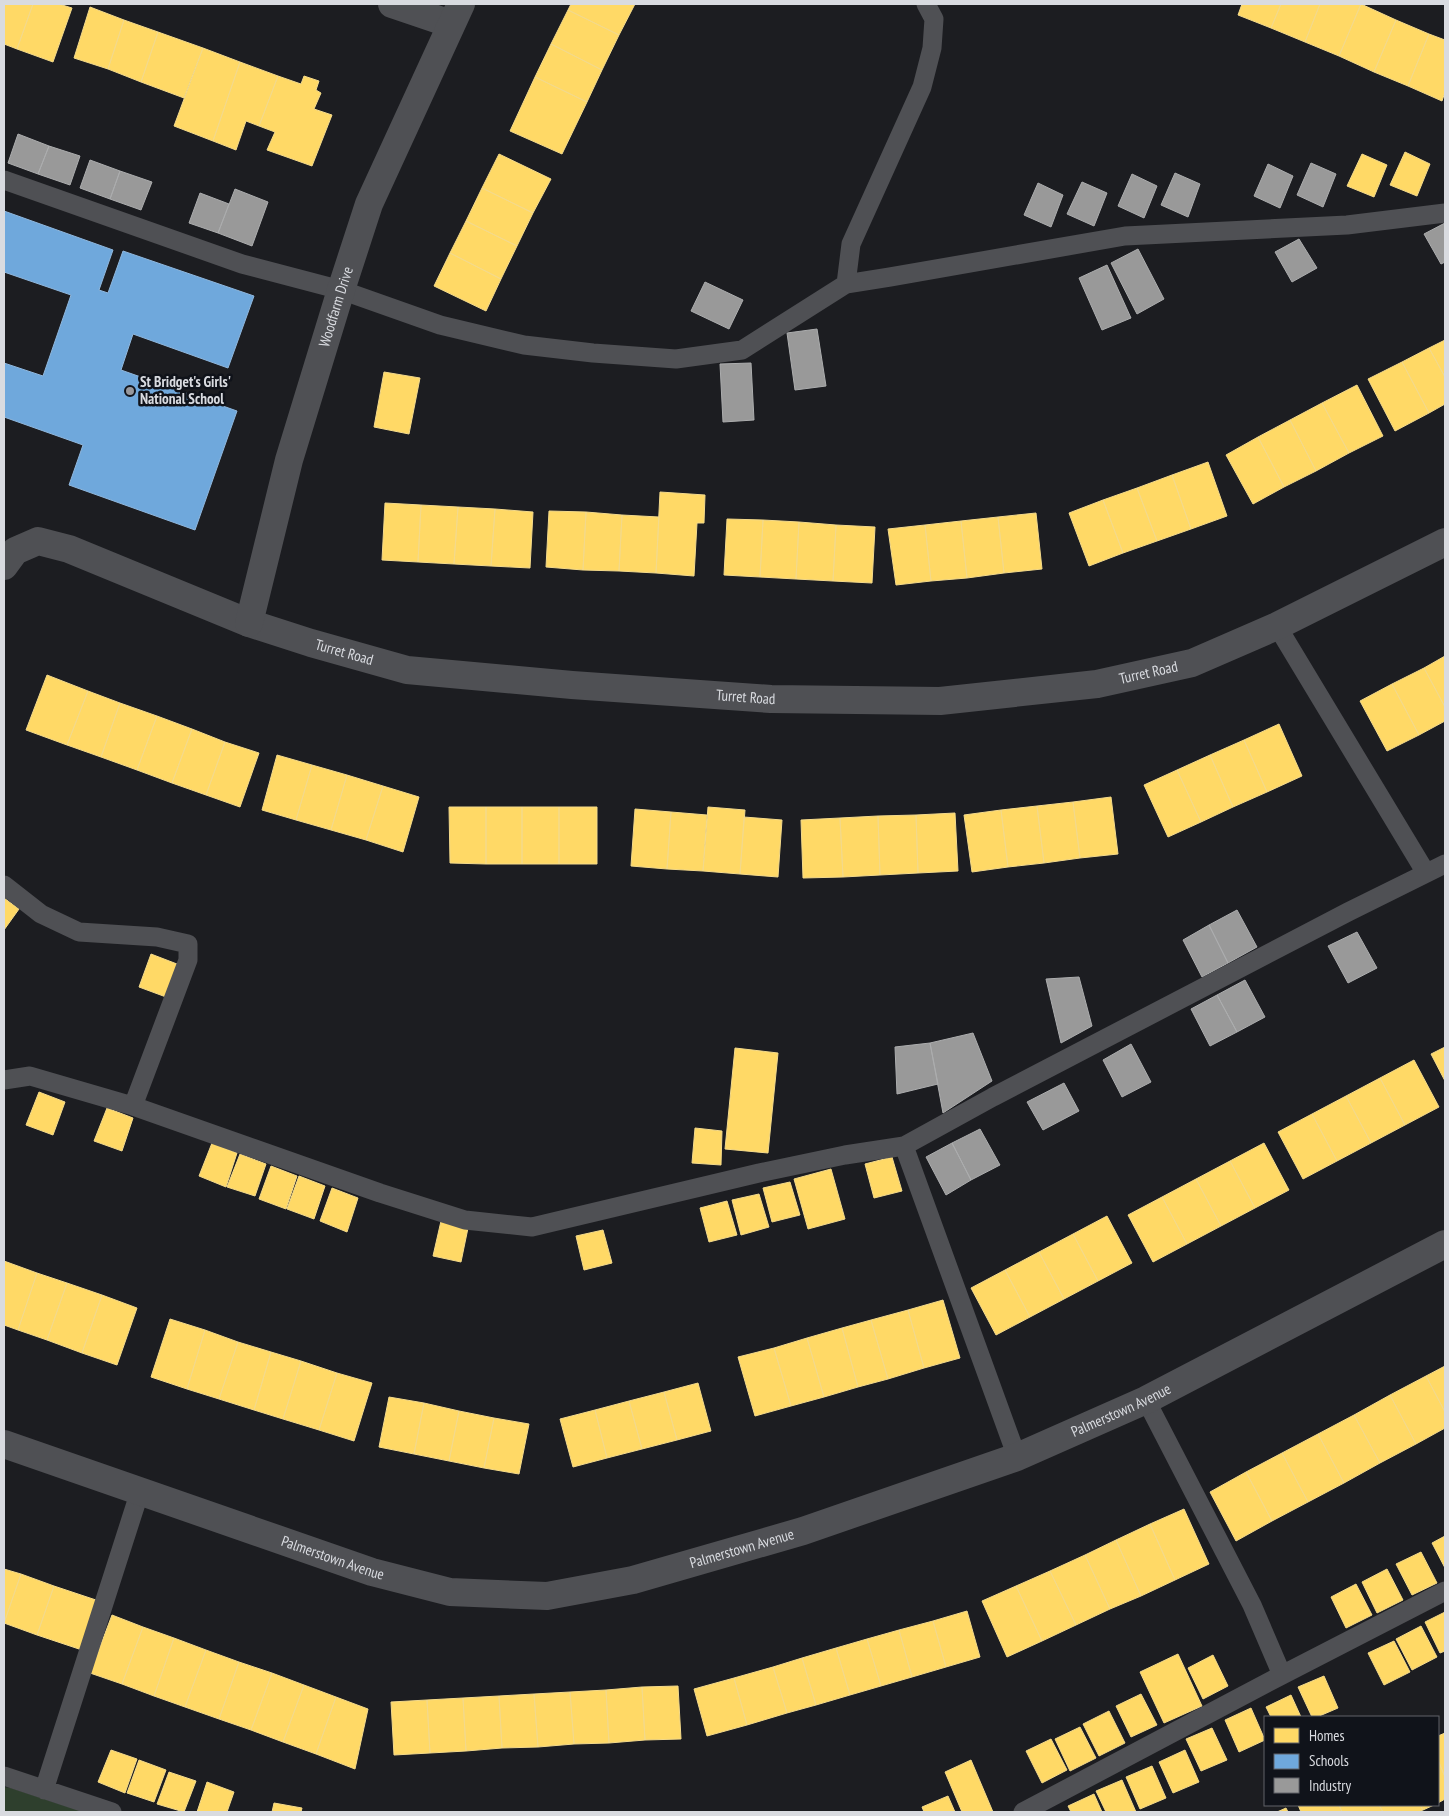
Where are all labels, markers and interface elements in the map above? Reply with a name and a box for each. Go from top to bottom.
street label: Woodfarm Drive [314,264,357,349]
place label: St Bridget's Girls' National School [140,372,231,408]
marker: St Bridget's Girls' National School [124,385,136,397]
street label: Turret Road [313,635,376,669]
street label: Turret Road [1117,656,1179,688]
street label: Turret Road [715,685,775,708]
street label: Palmerstown Avenue [1068,1379,1174,1441]
street label: Palmerstown Avenue [687,1524,796,1572]
street label: Palmerstown Avenue [279,1531,386,1584]
legend [1264,1716,1439,1806]
text: Homes [1309,1726,1345,1745]
text: Schools [1309,1751,1349,1770]
text: Industry [1309,1776,1351,1795]

